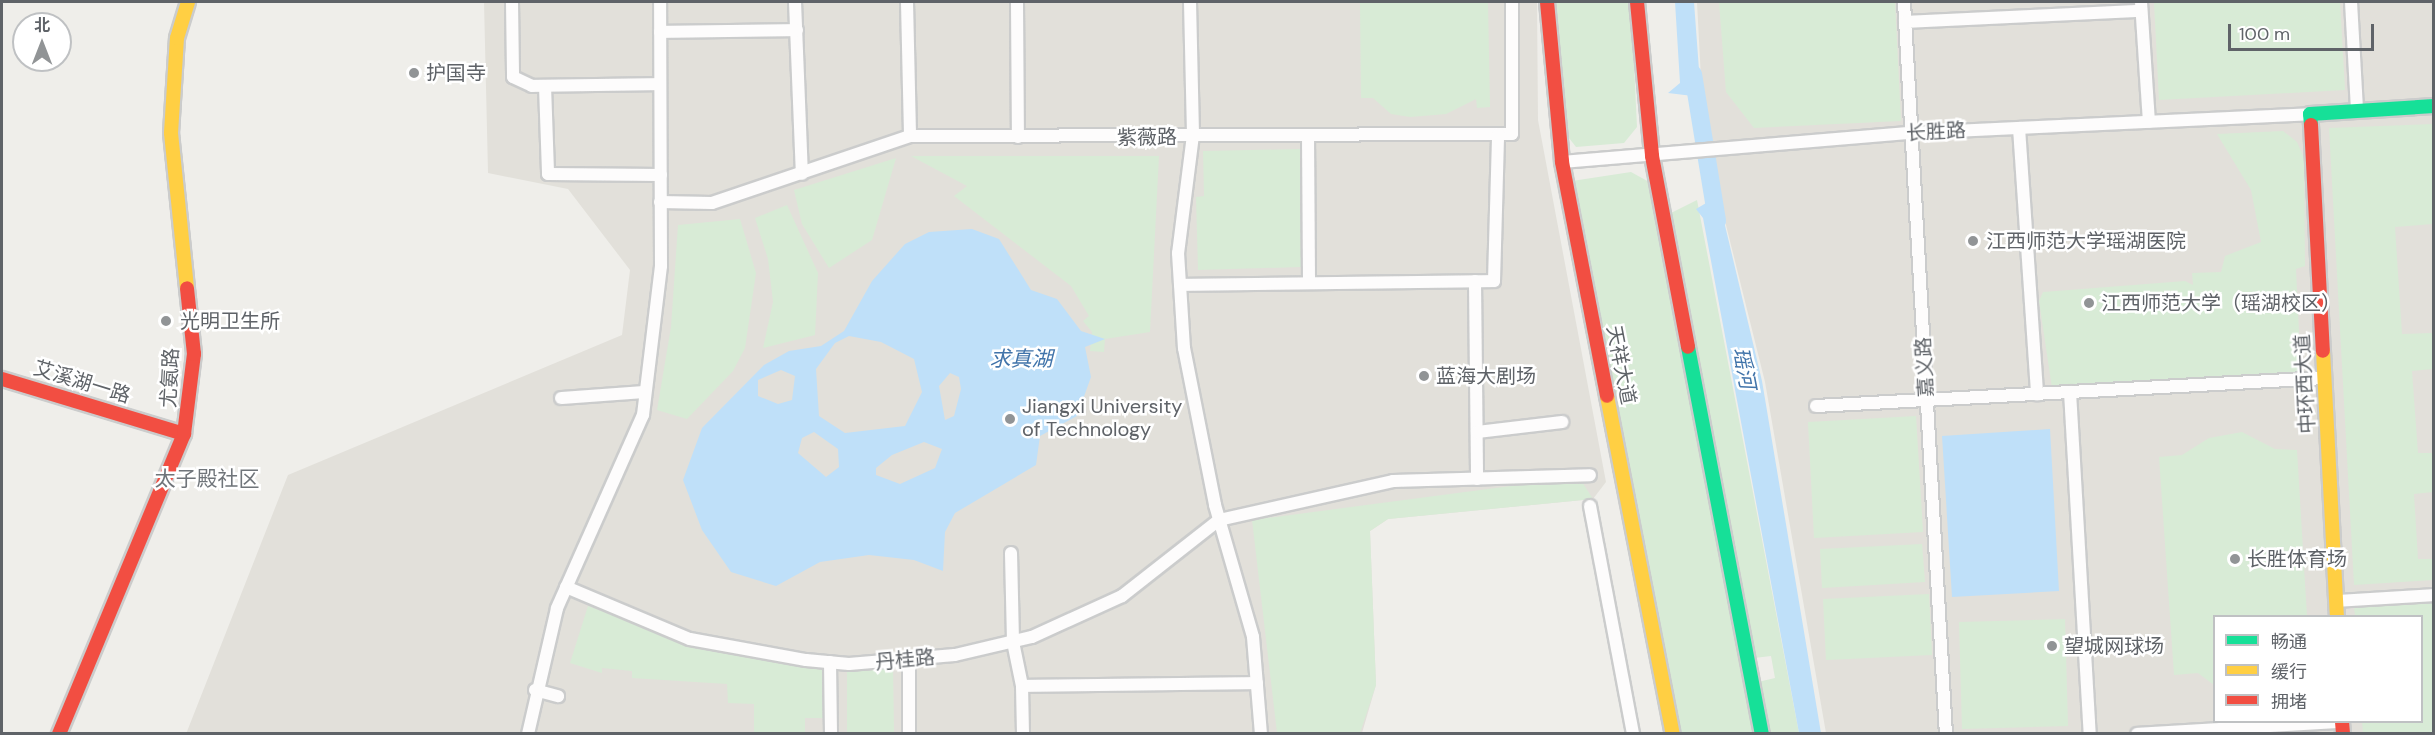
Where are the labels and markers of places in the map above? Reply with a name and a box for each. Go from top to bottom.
place label: 护国寺 [426,61,486,85]
marker: 护国寺 [407,66,421,80]
place label: 江西师范大学瑶湖医院 [1986,229,2186,253]
marker: 江西师范大学瑶湖医院 [1964,232,1982,250]
place label: 江西师范大学（瑶湖校区） [2101,291,2341,315]
marker: 江西师范大学（瑶湖校区） [2082,296,2096,310]
place label: 光明卫生所 [180,309,280,333]
marker: 光明卫生所 [157,312,175,330]
place label: 蓝海大剧场 [1436,364,1536,388]
marker: 蓝海大剧场 [1417,369,1431,383]
place label: Jiangxi University of Technology [1022,395,1182,442]
marker: Jiangxi University of Technology [1003,412,1017,426]
place label: 长胜体育场 [2247,547,2347,571]
marker: 长胜体育场 [2228,552,2242,566]
place label: 望城网球场 [2064,634,2164,658]
marker: 望城网球场 [2045,639,2059,653]

